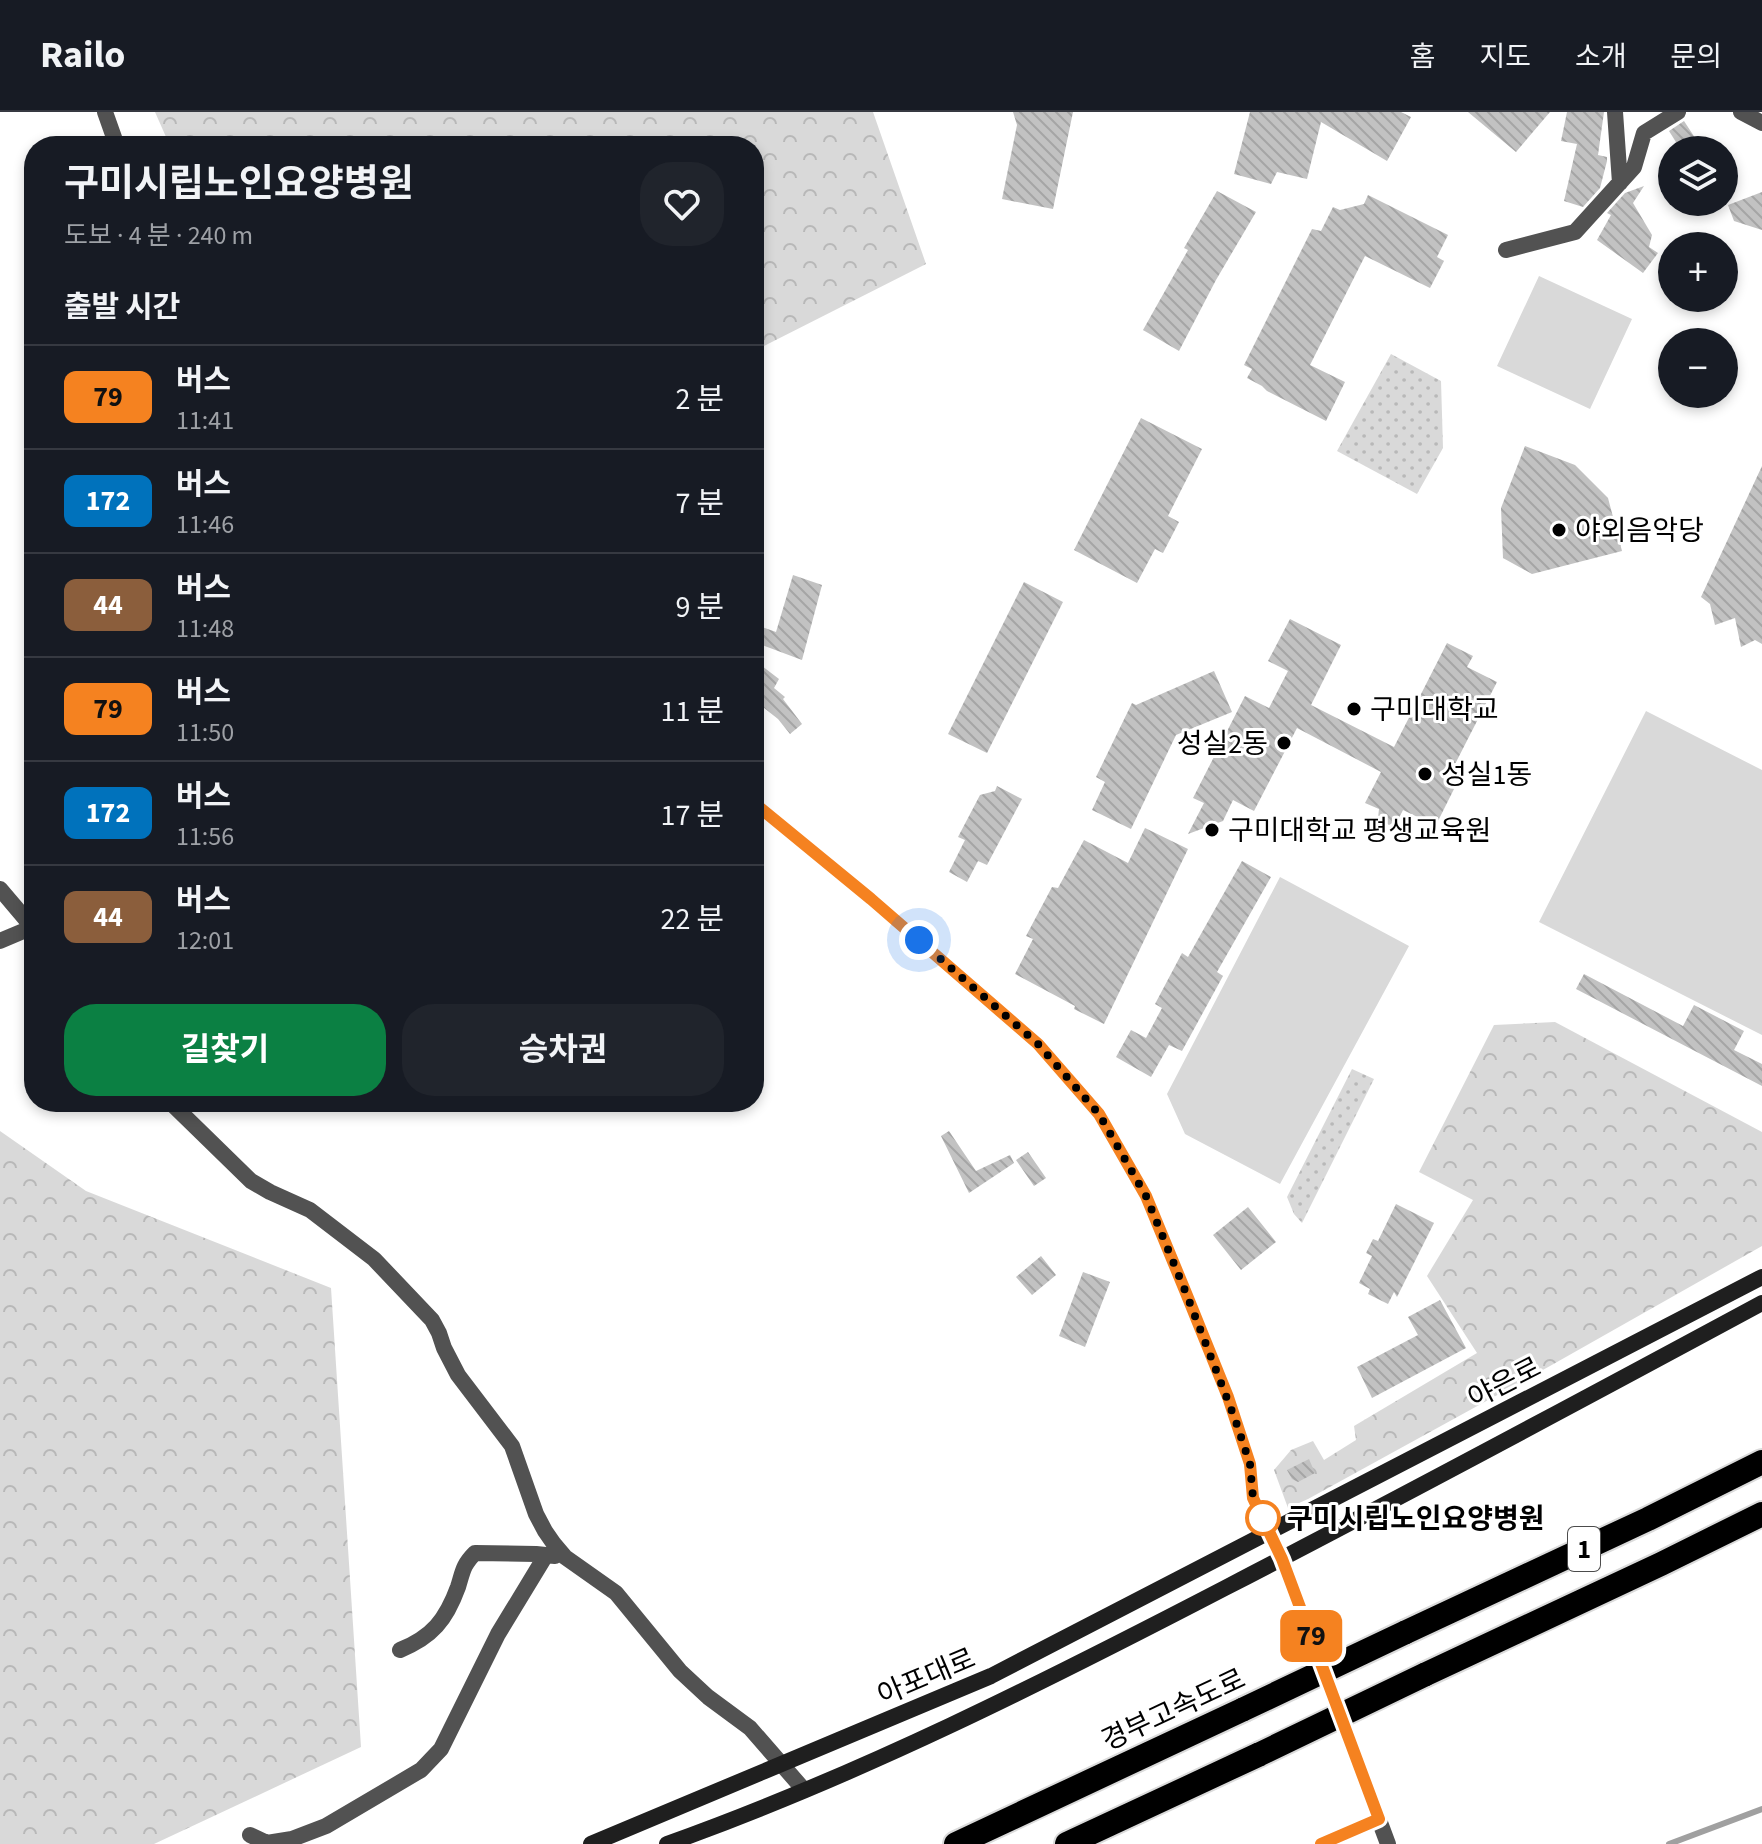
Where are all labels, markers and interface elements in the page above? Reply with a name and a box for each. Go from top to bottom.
text: Railo [40,28,125,82]
text: 홈 [1410,37,1435,77]
text: 지도 [1479,37,1531,77]
text: 소개 [1575,37,1626,77]
text: 문의 [1670,37,1722,77]
map controls [1658,136,1738,408]
button: layers [1658,136,1738,216]
text: 구미시립노인요양병원 [64,157,414,211]
button: heart [640,162,724,246]
text: 도보 · 4 분 · 240 m [64,217,253,254]
button: + [1658,232,1738,312]
text: 출발 시간 [64,286,180,329]
button: − [1658,328,1738,408]
text: 버스 [176,359,231,402]
text: 79 [93,377,123,417]
text: 2 분 [675,378,724,421]
text: 11:41 [176,402,234,439]
text: 버스 [176,463,231,506]
text: 172 [86,481,130,521]
text: 7 분 [675,482,724,525]
text: 11:46 [176,506,234,543]
place label: 야외음악당 [1575,511,1704,551]
marker: 야외음악당 [1550,521,1568,539]
text: 버스 [176,567,231,610]
text: 44 [93,585,123,625]
text: 9 분 [675,586,724,629]
text: 11:48 [176,610,234,647]
text: 버스 [176,671,231,714]
text: 79 [93,689,123,729]
text: 11 분 [661,690,724,733]
place label: 구미대학교 [1370,690,1499,730]
marker: 구미대학교 [1345,700,1363,718]
text: 11:50 [176,714,234,751]
place label: 성실2동 [1177,724,1268,764]
marker: 성실2동 [1275,734,1293,752]
place label: 성실1동 [1441,755,1532,795]
marker: 성실1동 [1416,765,1434,783]
text: 버스 [176,775,231,818]
text: 172 [86,793,130,833]
text: 17 분 [661,794,724,837]
place label: 구미대학교 평생교육원 [1228,811,1491,851]
text: 11:56 [176,818,234,855]
marker: 구미대학교 평생교육원 [1203,821,1221,839]
text: 버스 [176,879,231,922]
text: 44 [93,897,123,937]
text: 22 분 [661,898,724,941]
your location [899,920,939,960]
text: 12:01 [176,922,234,959]
button: 길찾기 [64,1004,386,1096]
button: 승차권 [402,1004,724,1096]
street label: 야은로 [1461,1348,1548,1418]
place label: 구미시립노인요양병원 [1287,1499,1545,1539]
marker: 구미시립노인요양병원 [1246,1501,1280,1535]
road number: 1 [1568,1527,1600,1571]
line badge: 79 [1275,1610,1347,1662]
text: 79 [1296,1616,1326,1656]
street label: 아포대로 [871,1638,982,1715]
street label: 경부고속도로 [1095,1659,1252,1761]

